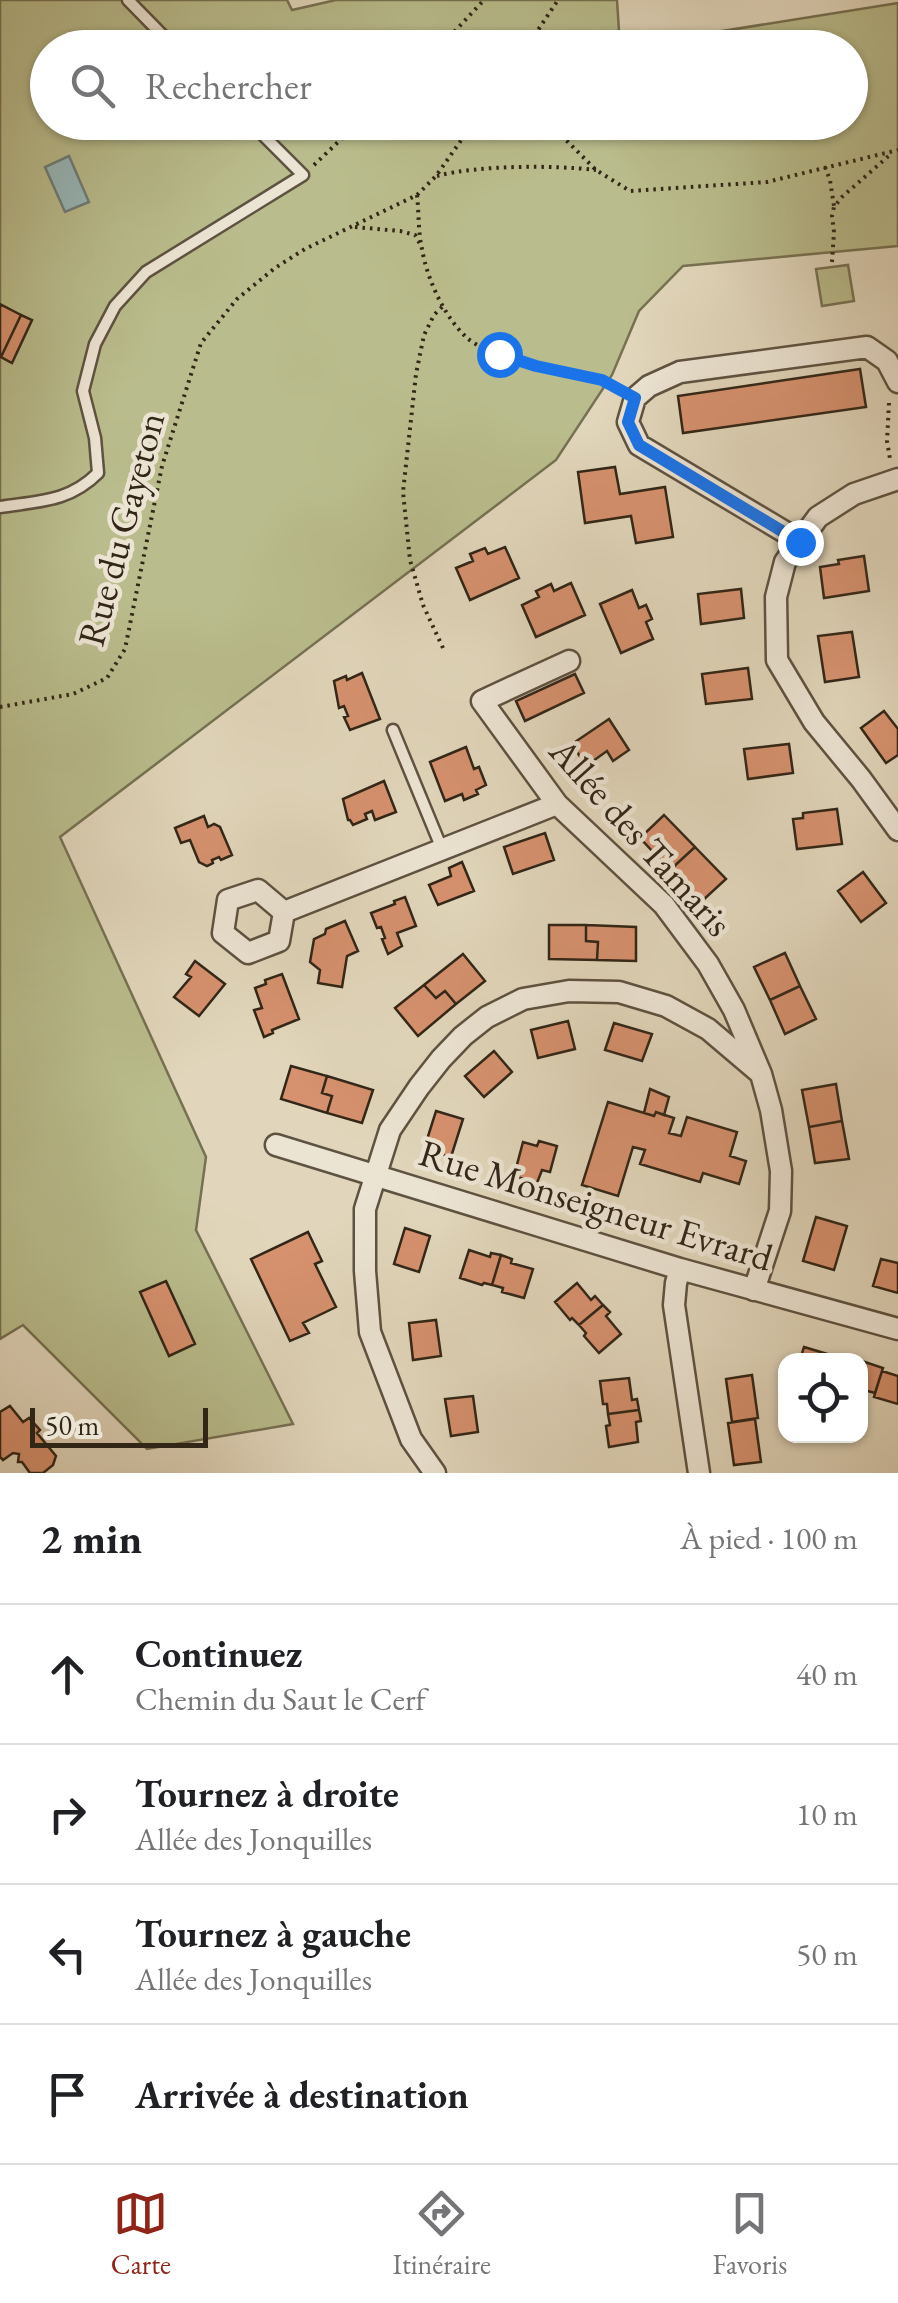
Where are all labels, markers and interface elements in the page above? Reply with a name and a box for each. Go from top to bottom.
search box [30,30,868,140]
icon: search [65,58,120,113]
text: Rechercher [145,61,312,110]
route start [477,332,523,378]
street label: Rue du Gayeton [66,407,175,651]
route end [778,520,824,566]
street label: Allée des Tamaris [539,726,744,946]
street label: Rue Monseigneur Evrard [414,1127,779,1282]
map controls [778,1353,868,1443]
button: locate [778,1353,868,1443]
scale bar [30,1403,208,1448]
text: 50 m [45,1407,99,1443]
text: 2 min [40,1511,142,1566]
text: À pied · 100 m [680,1517,858,1559]
text: Continuez [135,1629,302,1678]
icon: ahead [40,1647,95,1702]
text: 40 m [796,1653,858,1695]
text: Chemin du Saut le Cerf [135,1678,426,1720]
text: Tournez à droite [135,1769,399,1818]
icon: right [40,1787,95,1842]
text: 10 m [796,1793,858,1835]
text: Allée des Jonquilles [135,1818,372,1860]
text: Tournez à gauche [135,1909,411,1958]
icon: left [40,1927,95,1982]
text: 50 m [796,1933,858,1975]
text: Allée des Jonquilles [135,1958,372,2000]
icon: arrive [40,2067,95,2122]
text: Arrivée à destination [135,2070,469,2119]
tab: Carte [111,2186,171,2282]
tab: Itinéraire [392,2186,491,2282]
tab: Favoris [712,2186,787,2282]

